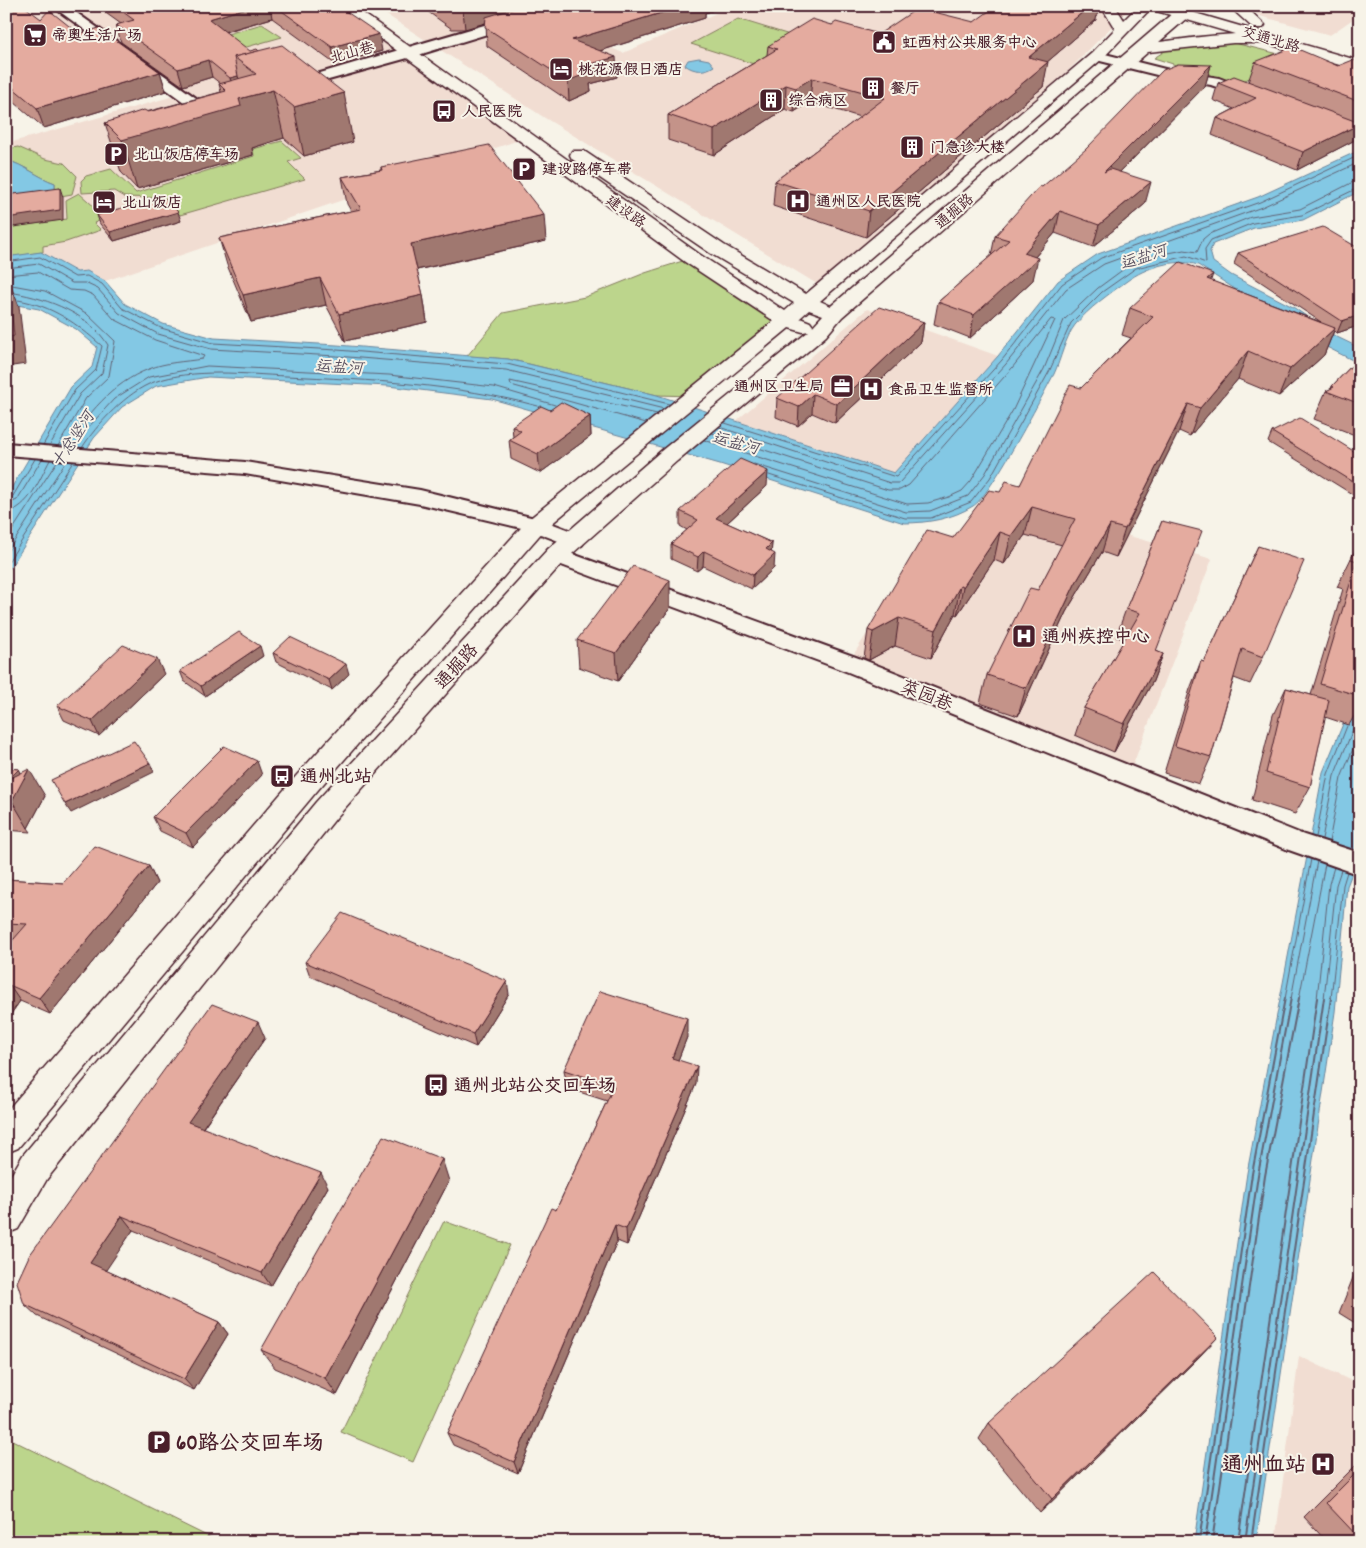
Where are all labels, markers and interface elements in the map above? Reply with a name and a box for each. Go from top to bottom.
supermarket icon: 帝奥生活广场 [22,22,48,48]
street label: 交通北路 [1239,22,1302,60]
place label: 帝奥生活广场 [52,26,142,48]
public building icon: 虹西村公共服务中心 [871,29,897,55]
place label: 虹西村公共服务中心 [902,33,1037,55]
street label: 北山巷 [328,37,377,70]
hotel icon: 桃花源假日酒店 [548,56,574,82]
place label: 桃花源假日酒店 [578,60,683,82]
building icon: 餐厅 [860,75,886,101]
place label: 餐厅 [890,79,920,101]
building icon: 综合病区 [758,87,784,113]
place label: 综合病区 [788,91,848,113]
bus stop icon: 人民医院 [431,98,457,124]
place label: 人民医院 [462,102,522,124]
building icon: 门急诊大楼 [899,134,925,160]
place label: 门急诊大楼 [930,138,1005,160]
parking icon: 北山饭店停车场 [103,141,129,167]
place label: 北山饭店停车场 [134,145,239,167]
parking icon: 建设路停车带 [511,156,537,182]
place label: 建设路停车带 [542,160,632,182]
hospital icon: 通州区人民医院 [785,188,811,214]
hotel icon: 北山饭店 [91,189,117,215]
street label: 通掘路 [931,189,980,236]
street label: 建设路 [600,191,650,235]
place label: 通州区人民医院 [816,192,921,214]
place label: 北山饭店 [122,193,182,215]
water label: 运盐河 [1117,239,1173,277]
water label: 运盐河 [314,356,366,381]
office icon: 通州区卫生局 [829,373,855,399]
hospital icon: 食品卫生监督所 [858,376,884,402]
place label: 通州区卫生局 [734,377,824,399]
place label: 食品卫生监督所 [888,380,993,402]
water label: 十总竖河 [47,405,103,473]
water label: 运盐河 [709,427,764,463]
hospital icon: 通州疾控中心 [1011,623,1037,649]
place label: 通州疾控中心 [1042,626,1150,651]
street label: 通掘路 [431,639,485,696]
street label: 菜园巷 [896,676,956,719]
bus stop icon: 通州北站 [269,763,295,789]
place label: 通州北站 [300,766,372,791]
bus stop icon: 通州北站公交回车场 [423,1072,449,1098]
place label: 通州北站公交回车场 [454,1075,616,1100]
parking icon: 60路公交回车场 [146,1429,172,1455]
place label: 60路公交回车场 [176,1430,324,1460]
hospital icon: 通州血站 [1310,1451,1336,1477]
place label: 通州血站 [1222,1452,1306,1482]

